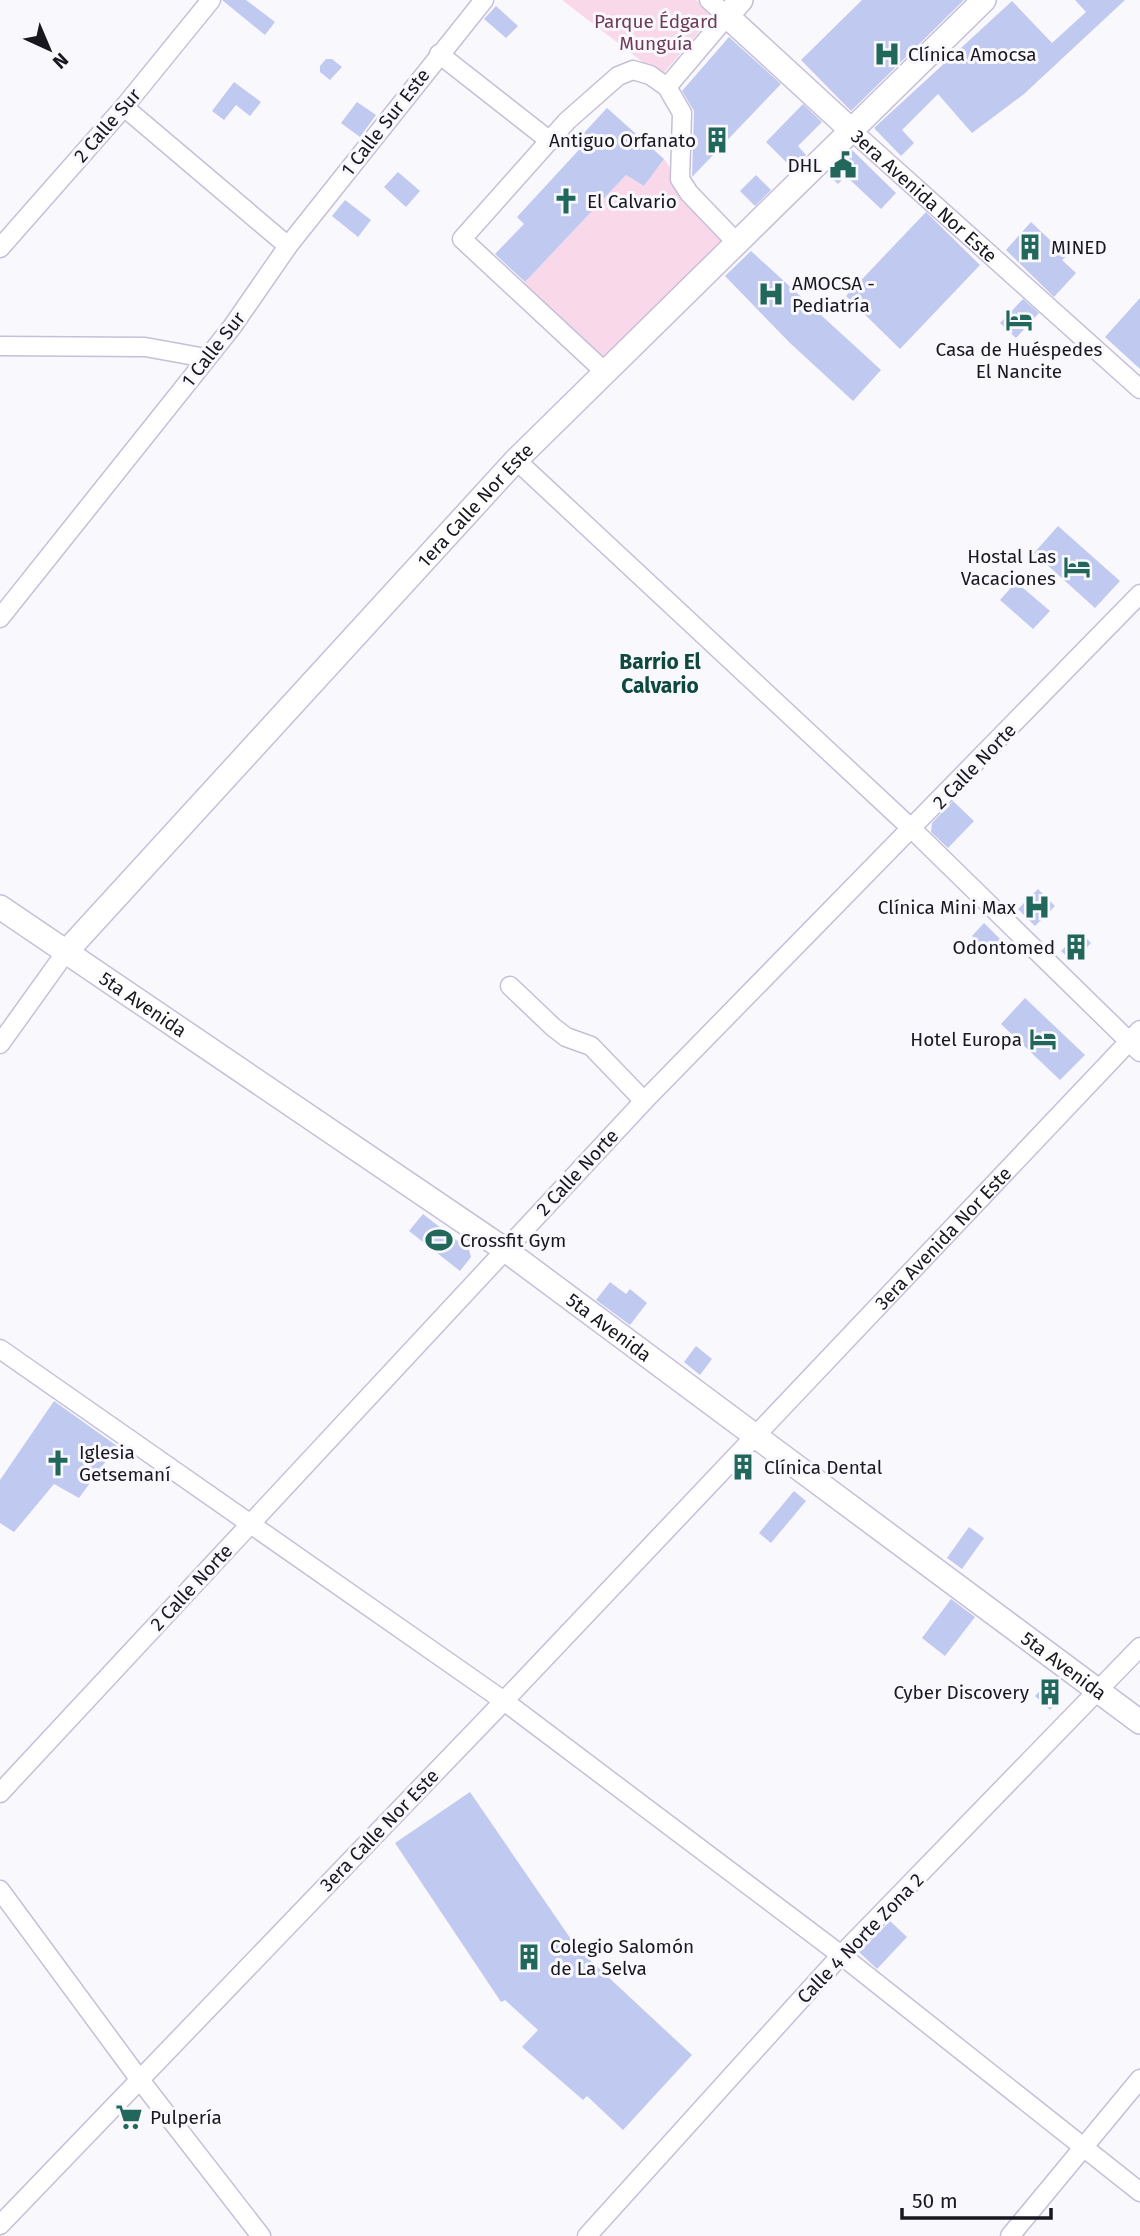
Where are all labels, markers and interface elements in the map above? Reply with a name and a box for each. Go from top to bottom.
park label: Parque Édgard Munguía [594,10,718,55]
north arrow [14,14,84,84]
hospital icon: Clínica Amocsa [872,39,902,69]
place label: Clínica Amocsa [908,43,1037,66]
text: N [48,48,73,74]
street label: 1 Calle Sur Este [336,64,434,181]
street label: 2 Calle Sur [69,83,146,167]
building icon: Antiguo Orfanato [702,125,732,155]
street label: 3era Avenida Nor Este [846,125,1002,267]
place label: Antiguo Orfanato [549,129,696,152]
public building icon: DHL [828,150,858,180]
place label: DHL [787,154,823,177]
church icon: El Calvario [551,186,581,216]
place label: El Calvario [587,190,677,213]
building icon: MINED [1015,232,1045,262]
place label: MINED [1051,236,1107,259]
place label: AMOCSA - Pediatría [792,272,875,317]
hospital icon: AMOCSA - Pediatría [756,279,786,309]
hotel icon: Casa de Huéspedes El Nancite [1004,305,1034,335]
street label: 1 Calle Sur [177,307,250,391]
place label: Casa de Huéspedes El Nancite [936,338,1103,383]
street label: 1era Calle Nor Este [413,439,538,572]
place label: Hostal Las Vacaciones [961,545,1056,590]
hotel icon: Hostal Las Vacaciones [1062,552,1092,582]
district label: Barrio El Calvario [619,649,702,699]
street label: 2 Calle Norte [928,719,1021,814]
hospital icon: Clínica Mini Max [1022,892,1052,922]
place label: Clínica Mini Max [878,896,1017,919]
building icon: Odontomed [1061,932,1091,962]
place label: Odontomed [953,936,1055,959]
street label: 5ta Avenida [95,967,191,1042]
hotel icon: Hotel Europa [1028,1024,1058,1054]
place label: Hotel Europa [910,1028,1022,1051]
street label: 2 Calle Norte [532,1124,623,1220]
street label: 3era Avenida Nor Este [870,1162,1016,1314]
sports icon: Crossfit Gym [424,1225,454,1255]
place label: Crossfit Gym [460,1229,566,1252]
street label: 5ta Avenida [562,1288,656,1367]
place label: Iglesia Getsemaní [79,1441,171,1486]
church icon: Iglesia Getsemaní [43,1448,73,1478]
building icon: Clínica Dental [728,1452,758,1482]
place label: Clínica Dental [764,1456,883,1479]
street label: 2 Calle Norte [146,1539,237,1635]
street label: 5ta Avenida [1017,1627,1111,1705]
building icon: Cyber Discovery [1035,1677,1065,1707]
place label: Cyber Discovery [893,1681,1030,1704]
street label: 3era Calle Nor Este [315,1764,444,1896]
street label: Calle 4 Norte Zona 2 [792,1868,928,2008]
place label: Colegio Salomón de La Selva [550,1935,694,1980]
building icon: Colegio Salomón de La Selva [514,1942,544,1972]
supermarket icon: Pulpería [114,2102,144,2132]
place label: Pulpería [150,2106,222,2129]
scale bar [902,2176,1051,2220]
text: 50 m [912,2188,958,2214]

